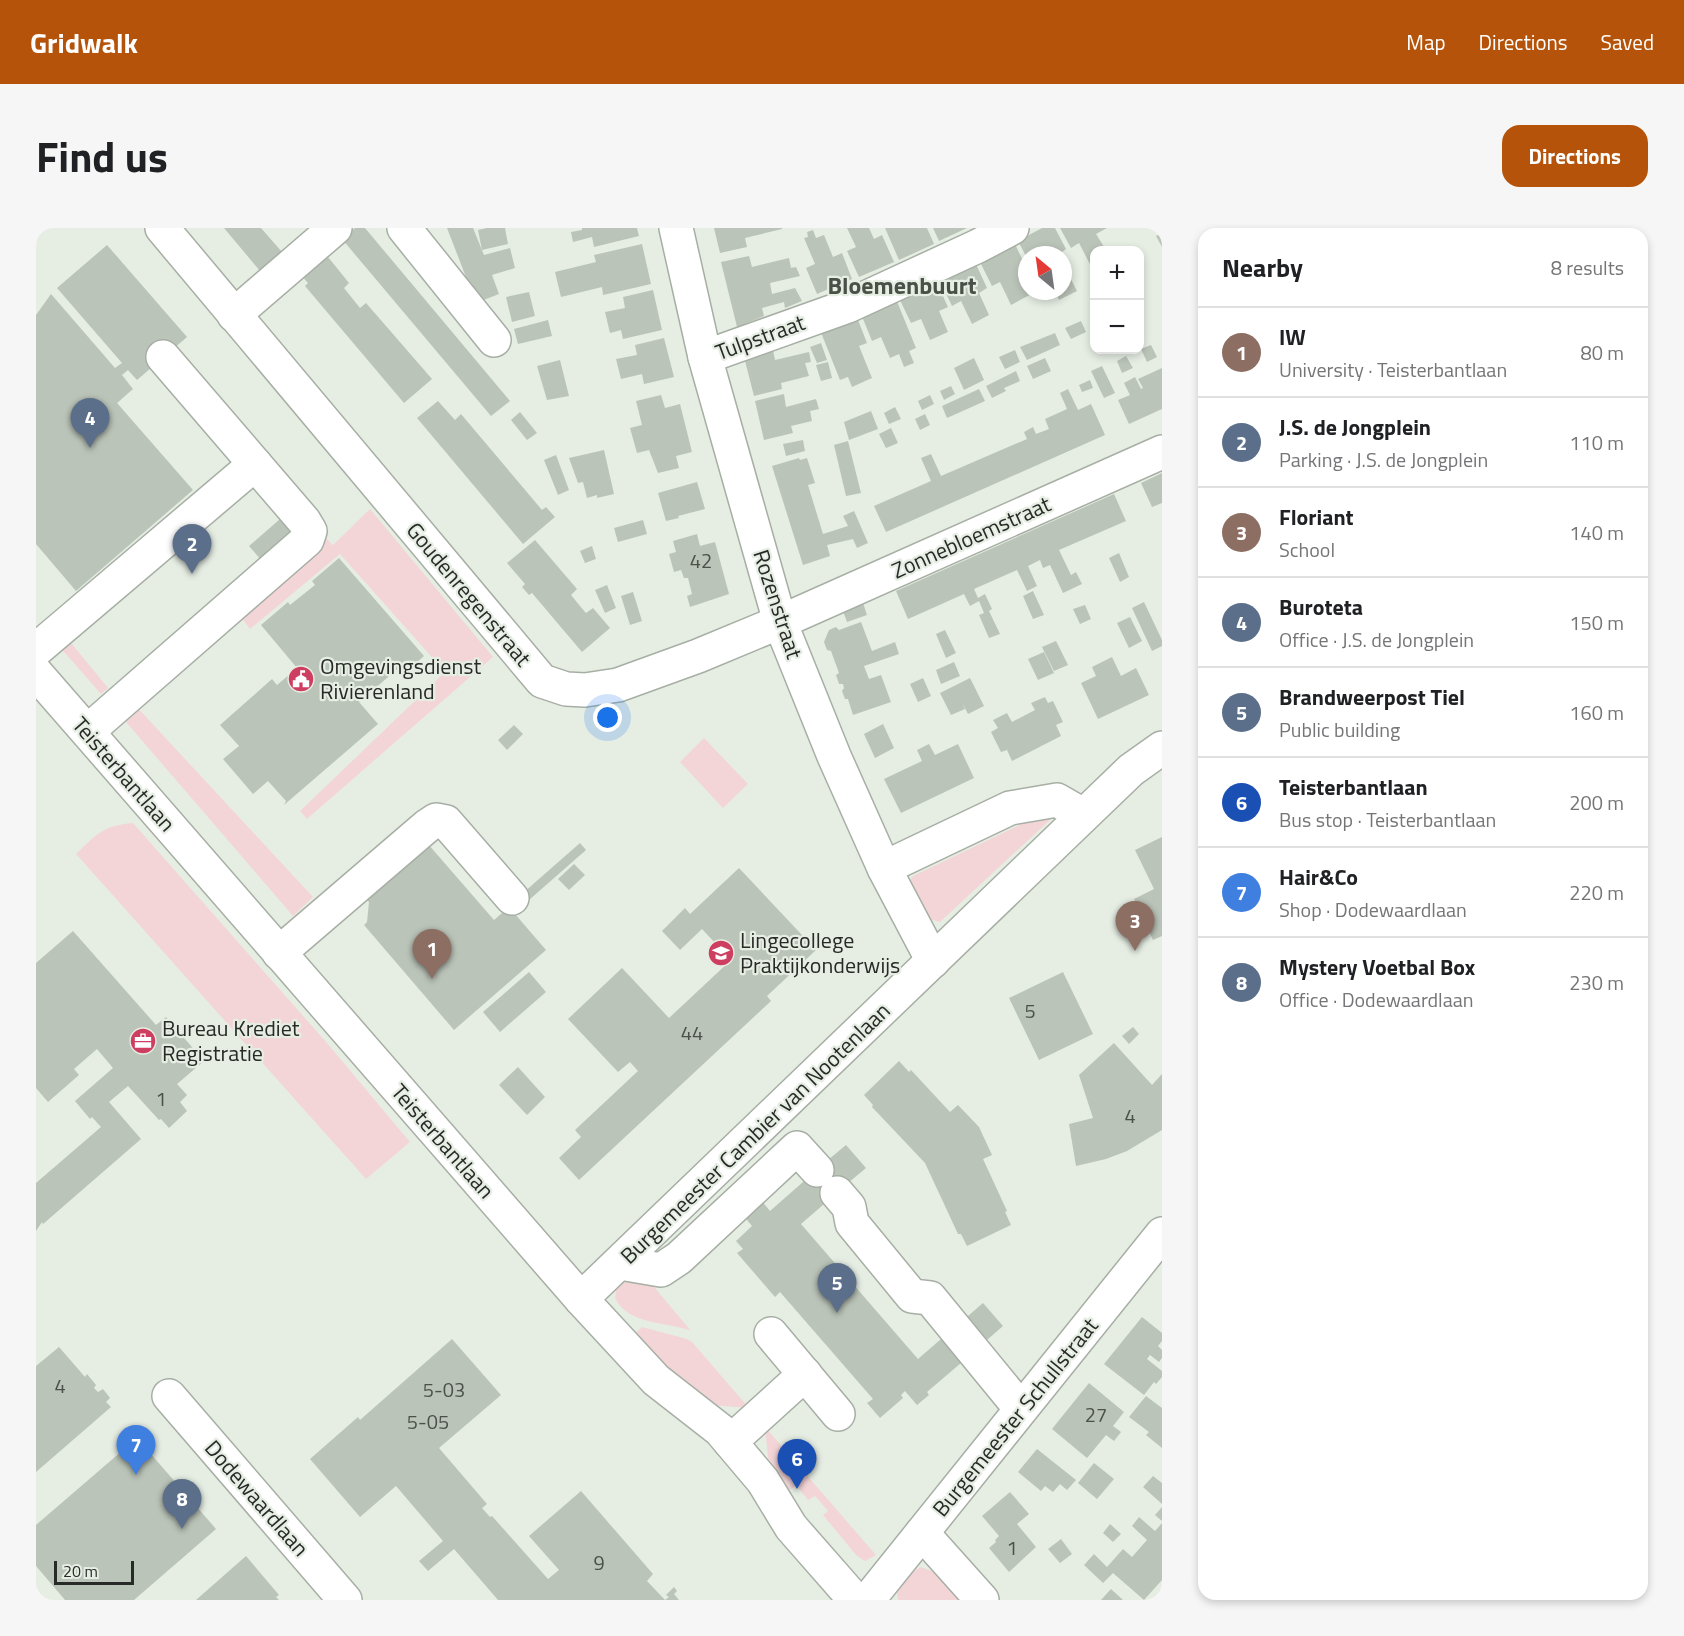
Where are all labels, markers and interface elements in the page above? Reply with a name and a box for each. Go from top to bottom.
text: Gridwalk [30,21,138,64]
text: Map [1406,26,1446,58]
text: Directions [1479,26,1568,58]
text: Saved [1601,26,1654,58]
text: Find us [36,124,168,188]
button: Directions [1502,125,1648,187]
north arrow [1018,246,1072,300]
map controls [1090,246,1144,354]
button: + [1090,246,1144,300]
text: Nearby [1222,248,1303,287]
text: 8 results [1551,252,1624,283]
district label: Bloemenbuurt [827,267,977,303]
button: − [1090,300,1144,354]
street label: Tulpstraat [710,305,810,369]
text: IW [1279,320,1306,354]
text: 1 [1236,337,1247,368]
text: 80 m [1580,337,1624,368]
text: University · Teisterbantlaan [1279,354,1507,385]
pin: 4 [70,398,110,448]
text: J.S. de Jongplein [1279,410,1431,444]
text: 2 [1236,427,1247,458]
text: 110 m [1569,427,1624,458]
text: Parking · J.S. de Jongplein [1279,444,1488,475]
street label: Zonnebloemstraat [886,487,1056,587]
text: Floriant [1279,500,1354,534]
street label: Goudenregenstraat [398,514,540,674]
text: 3 [1236,517,1247,548]
text: 140 m [1569,517,1624,548]
pin: 2 [172,524,212,574]
text: School [1279,534,1335,565]
house number: 42 [690,545,712,576]
street label: Rozenstraat [744,545,812,663]
text: Buroteta [1279,590,1363,624]
text: 4 [1236,607,1247,638]
text: 150 m [1569,607,1624,638]
text: Office · J.S. de Jongplein [1279,624,1474,655]
place label: Omgevingsdienst Rivierenland [320,649,482,708]
public building icon: Omgevingsdienst Rivierenland [286,664,316,694]
text: Brandweerpost Tiel [1279,680,1465,714]
text: 5 [1236,697,1247,728]
text: 160 m [1569,697,1624,728]
your location [593,703,622,732]
street label: Teisterbantlaan [64,709,184,839]
text: Public building [1279,714,1400,745]
text: Teisterbantlaan [1279,770,1428,804]
text: 6 [1236,787,1247,818]
text: 200 m [1569,787,1624,818]
text: Bus stop · Teisterbantlaan [1279,804,1496,835]
text: Hair&Co [1279,860,1358,894]
text: 7 [1236,877,1247,908]
text: 220 m [1569,877,1624,908]
text: Shop · Dodewaardlaan [1279,894,1467,925]
pin: 3 [1116,902,1154,951]
place label: Lingecollege Praktijkonderwijs [740,923,900,982]
pin: 1 [412,930,452,979]
school or university icon: Lingecollege Praktijkonderwijs [706,938,736,968]
text: Mystery Voetbal Box [1279,950,1475,984]
text: 8 [1236,967,1247,998]
text: 230 m [1569,967,1624,998]
text: Office · Dodewaardlaan [1279,984,1474,1015]
street label: Burgemeester Cambier van Nootenlaan [612,994,898,1272]
house number: 5 [1024,995,1036,1026]
place label: Bureau Krediet Registratie [162,1011,300,1070]
house number: 44 [681,1017,703,1048]
office icon: Bureau Krediet Registratie [128,1026,158,1056]
street label: Teisterbantlaan [383,1076,503,1206]
house number: 1 [155,1083,167,1114]
house number: 4 [1124,1100,1136,1131]
pin: 5 [818,1264,856,1313]
street label: Burgemeester Schullstraat [924,1310,1106,1524]
house number: 4 [54,1370,66,1401]
house number: 5-03 [423,1374,465,1405]
house number: 27 [1085,1399,1107,1430]
house number: 5-05 [407,1406,449,1437]
pin: 7 [116,1426,156,1475]
street label: Dodewaardlaan [197,1432,317,1564]
pin: 6 [778,1440,816,1489]
pin: 8 [162,1480,202,1529]
house number: 1 [1006,1532,1018,1563]
house number: 9 [593,1547,605,1578]
scale bar [54,1558,134,1586]
text: 20 m [63,1559,98,1583]

